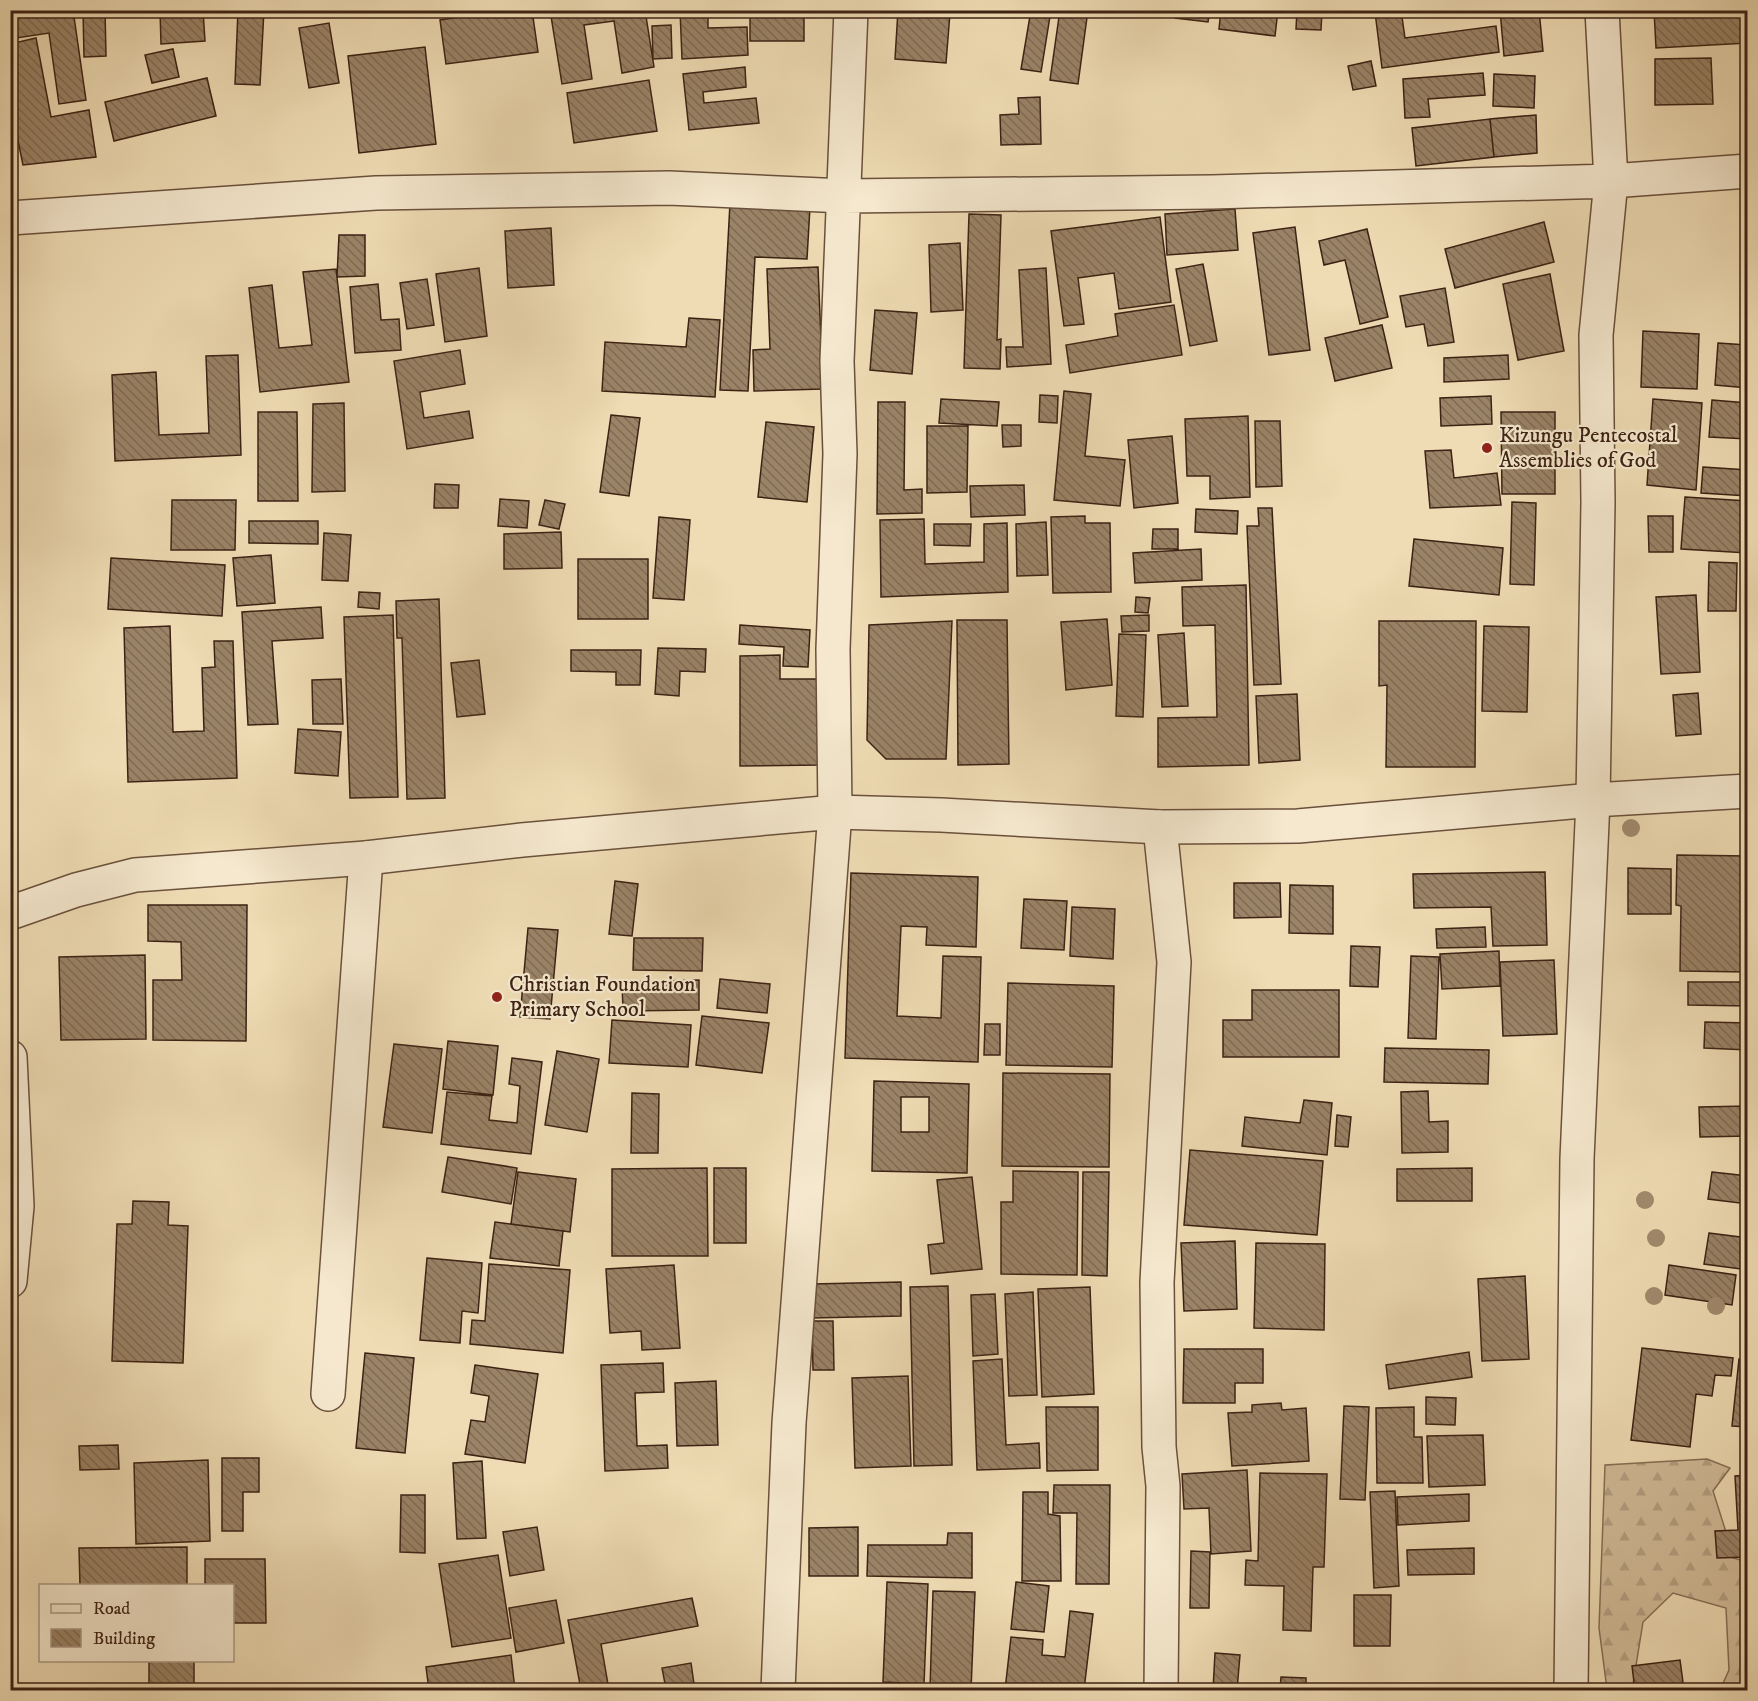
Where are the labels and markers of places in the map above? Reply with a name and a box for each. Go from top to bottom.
place label: Kizungu Pentecostal Assemblies of God [1499,422,1678,474]
marker: Kizungu Pentecostal Assemblies of God [1480,441,1494,455]
place label: Christian Foundation Primary School [509,971,696,1023]
marker: Christian Foundation Primary School [490,990,504,1004]

